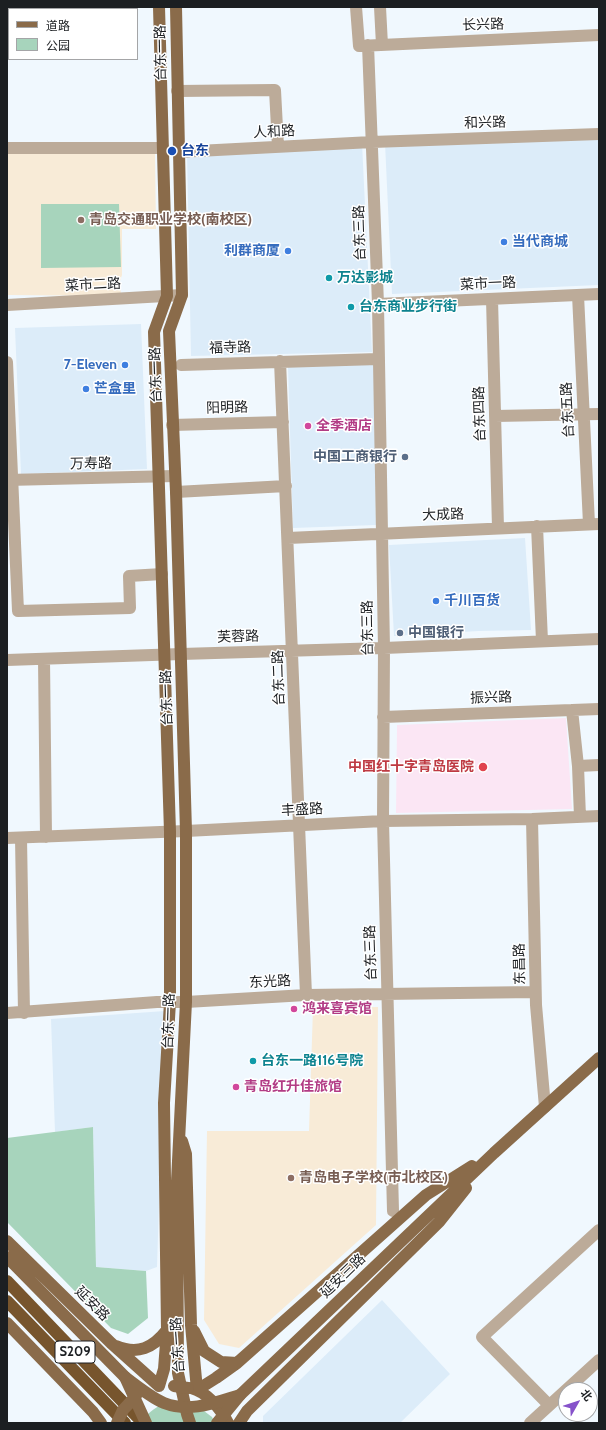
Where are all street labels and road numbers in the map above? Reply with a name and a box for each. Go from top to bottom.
street label: 长兴路 [462,16,504,34]
street label: 台东一路 [152,25,170,81]
street label: 和兴路 [464,114,506,132]
street label: 人和路 [253,123,295,141]
street label: 台东三路 [351,205,369,261]
street label: 菜市一路 [460,274,516,294]
street label: 菜市二路 [65,275,121,295]
street label: 福寺路 [209,339,251,357]
street label: 台东一路 [147,347,165,403]
street label: 台东五路 [558,382,578,438]
street label: 台东四路 [471,386,489,442]
street label: 阳明路 [206,399,248,417]
street label: 万寿路 [70,455,112,473]
street label: 大成路 [422,506,464,524]
street label: 台东三路 [359,600,377,656]
street label: 芙蓉路 [217,628,259,646]
street label: 台东二路 [270,650,288,706]
street label: 台东一路 [158,670,176,726]
street label: 振兴路 [470,689,512,707]
street label: 丰盛路 [281,801,323,819]
street label: 台东三路 [362,925,380,981]
street label: 东昌路 [511,943,529,985]
street label: 东光路 [249,973,291,991]
street label: 台东一路 [160,993,178,1049]
street label: 延安三路 [317,1251,369,1301]
street label: 延安路 [71,1283,113,1325]
street label: 台东一路 [168,1316,188,1374]
road number: S209 [55,1341,95,1363]

